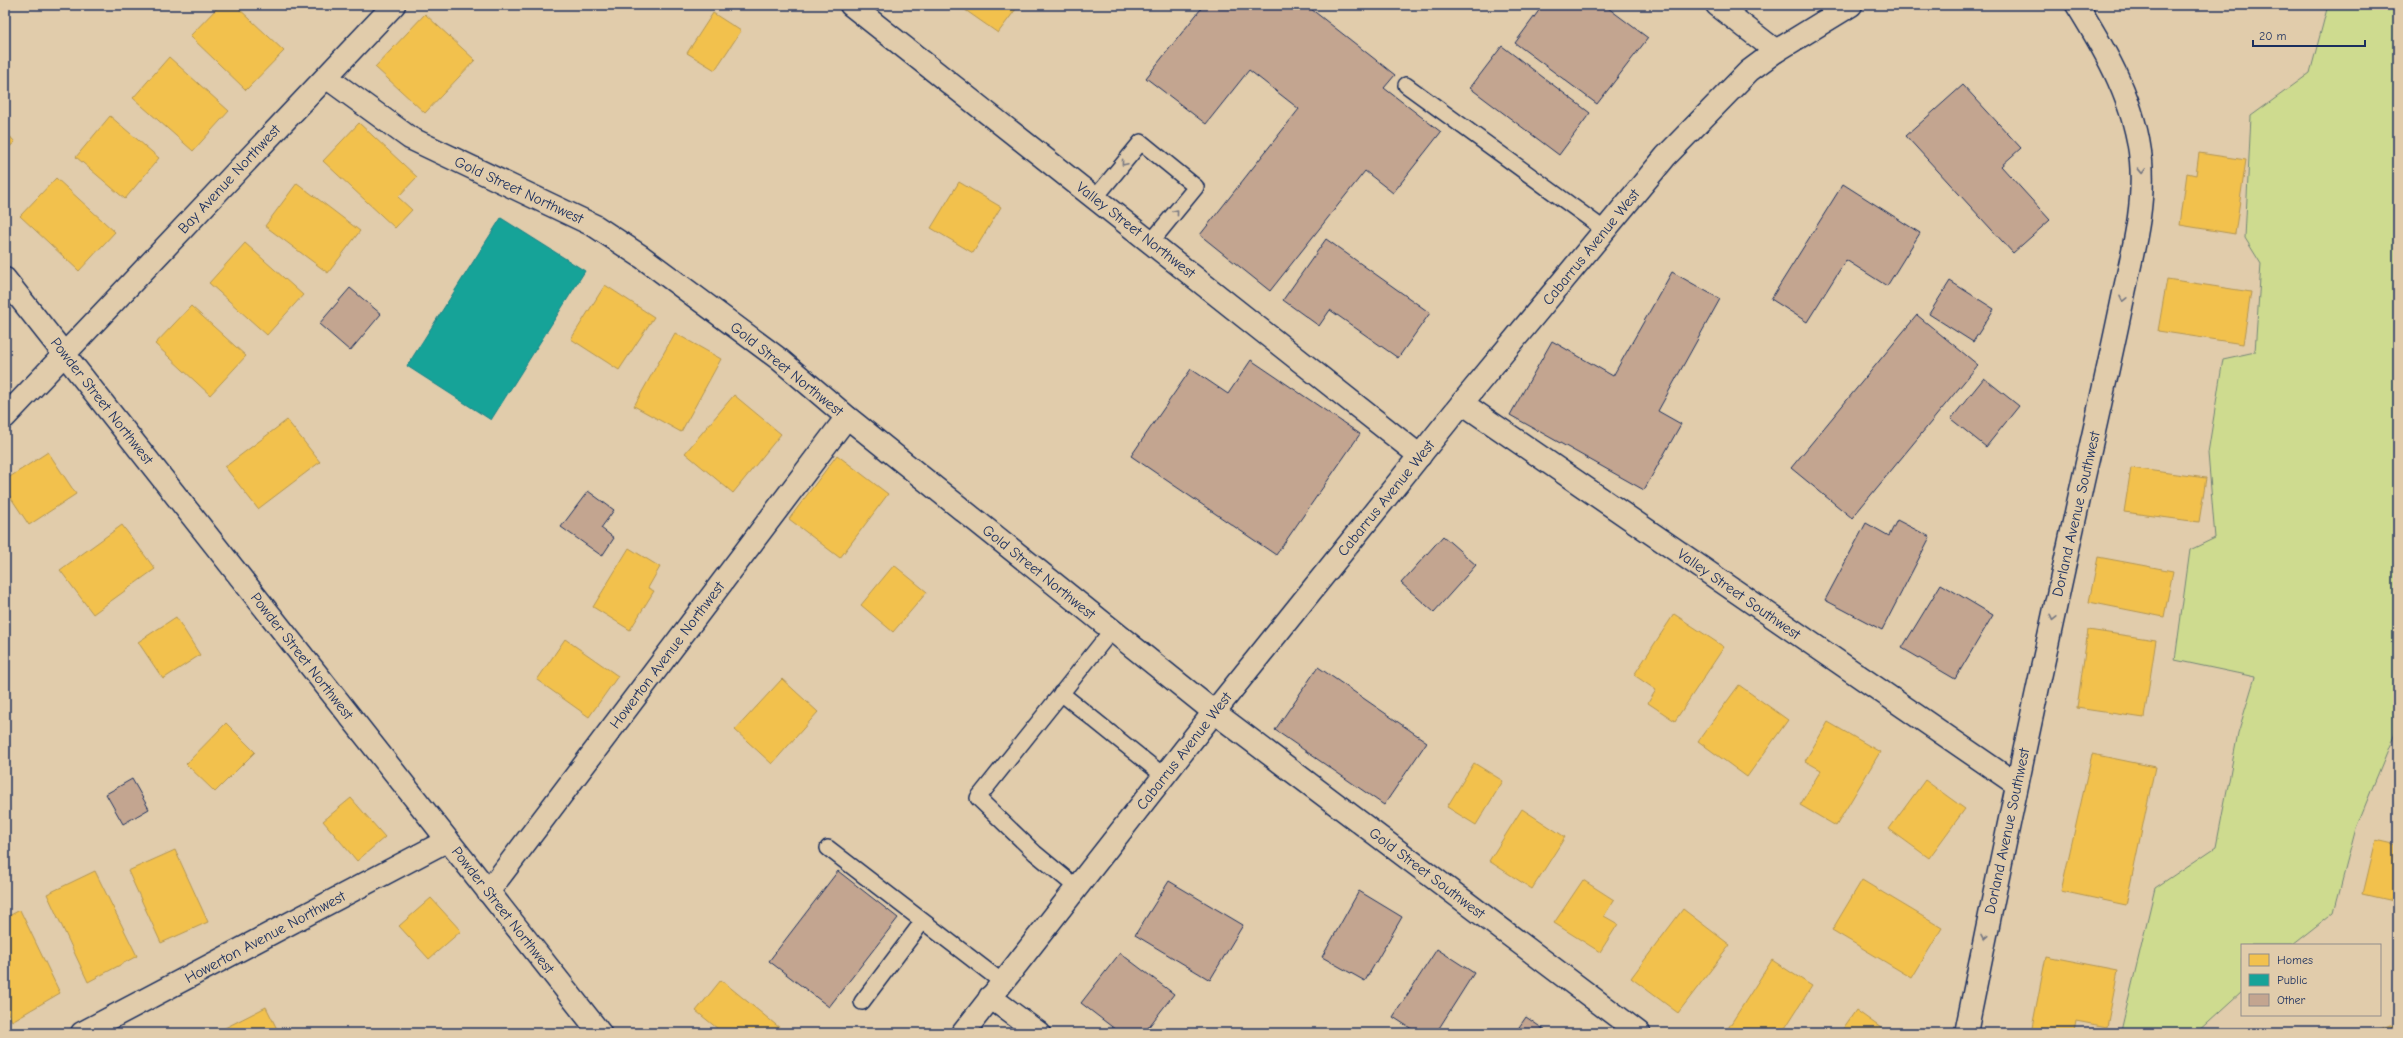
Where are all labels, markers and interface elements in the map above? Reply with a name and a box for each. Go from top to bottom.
scale bar [2253,22,2365,48]
text: 20 m [2259,29,2287,43]
street label: Bay Avenue Northwest [174,120,285,237]
street label: Gold Street Northwest [452,152,587,228]
one-way arrow [1122,158,1129,165]
one-way arrow [2137,168,2146,174]
street label: Valley Street Northwest [1073,178,1200,283]
street label: Cabarrus Avenue West [1539,185,1644,309]
one-way arrow [1171,210,1178,217]
one-way arrow [2119,296,2127,302]
street label: Gold Street Northwest [727,318,848,421]
street label: Powder Street Northwest [47,334,158,469]
street label: Dorland Avenue Southwest [2048,429,2104,598]
street label: Cabarrus Avenue West [1334,436,1439,560]
street label: Gold Street Northwest [979,521,1100,624]
street label: Valley Street Southwest [1674,545,1805,644]
street label: Howerton Avenue Northwest [606,577,729,732]
street label: Powder Street Northwest [247,589,358,724]
one-way arrow [2049,614,2057,621]
street label: Cabarrus Avenue West [1132,688,1236,813]
street label: Dorland Avenue Southwest [1981,746,2034,916]
street label: Gold Street Southwest [1365,824,1489,923]
street label: Powder Street Northwest [448,843,559,978]
street label: Howerton Avenue Northwest [182,887,349,987]
one-way arrow [1982,933,1990,940]
legend [2241,944,2381,1016]
text: Homes [2277,953,2313,967]
text: Public [2277,973,2308,987]
text: Other [2277,993,2306,1007]

